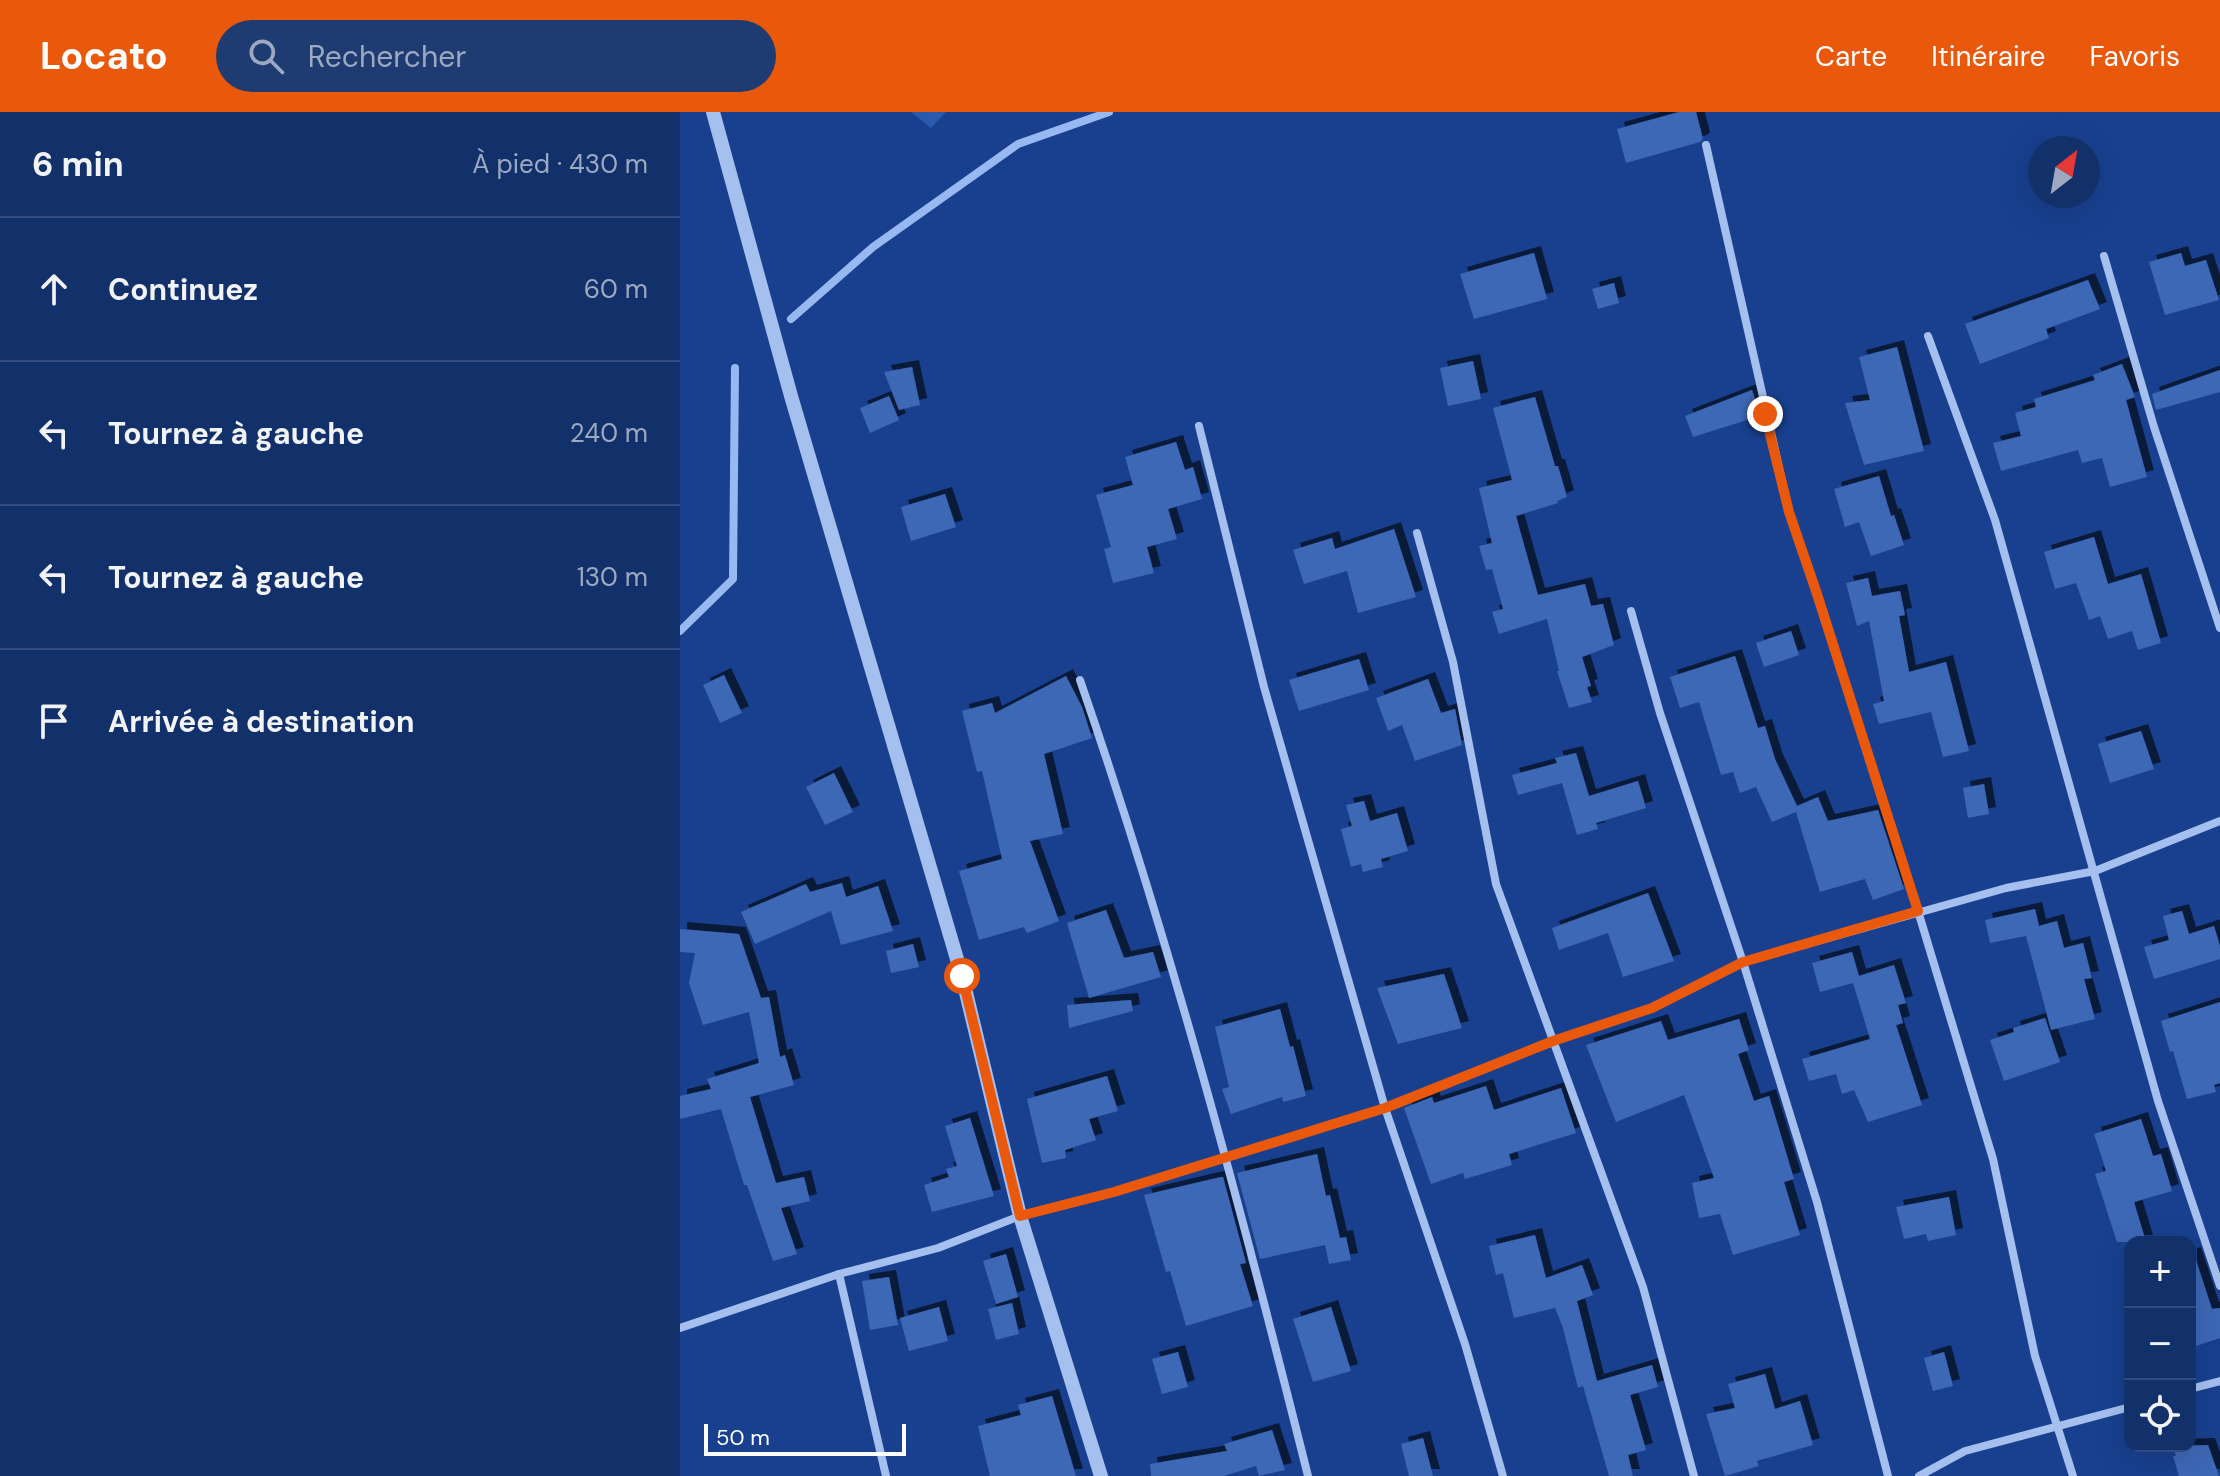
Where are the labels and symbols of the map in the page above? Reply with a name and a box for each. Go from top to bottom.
north arrow [2028,136,2100,208]
route end [1747,396,1783,432]
route start [944,958,980,994]
scale bar [704,1420,906,1456]

